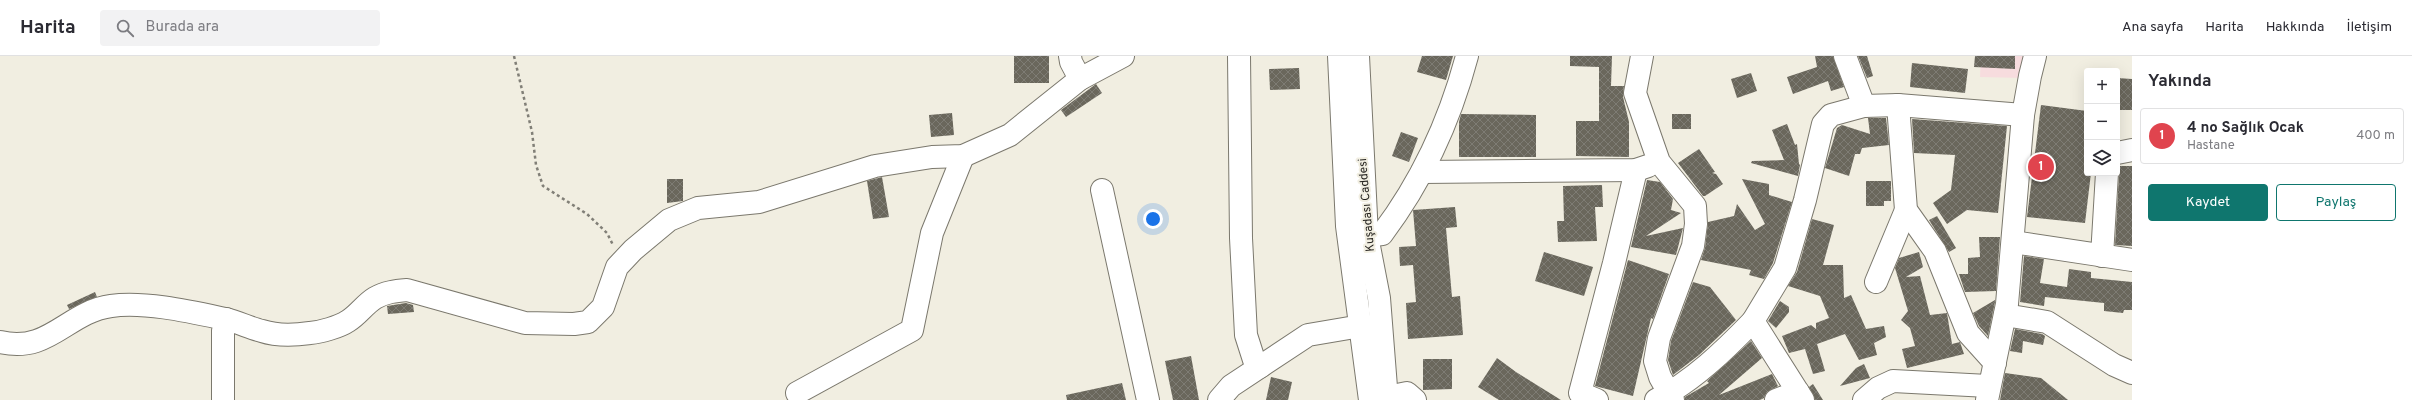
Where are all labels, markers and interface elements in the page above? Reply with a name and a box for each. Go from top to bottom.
search box [100,10,380,46]
text: Harita [20,16,76,40]
icon: search [114,17,136,39]
text: Burada ara [146,18,219,37]
text: Ana sayfa [2122,19,2183,36]
text: Harita [2205,19,2244,36]
text: Hakkında [2266,19,2324,36]
text: İletişim [2346,19,2392,36]
map controls [2084,68,2120,176]
button: + [2084,68,2120,104]
text: Yakında [2148,71,2212,93]
button: − [2084,104,2120,140]
text: 4 no Sağlık Ocak [2187,119,2304,138]
text: 1 [2159,128,2165,144]
text: 400 m [2356,128,2395,144]
text: Hastane [2187,138,2235,154]
button: layers [2084,140,2120,176]
pin: 1 [2028,152,2054,182]
street label: Kuşadası Caddesi [1355,158,1379,252]
button: Kaydet [2148,184,2268,221]
button: Paylaş [2276,184,2396,221]
your location [1143,209,1163,229]

